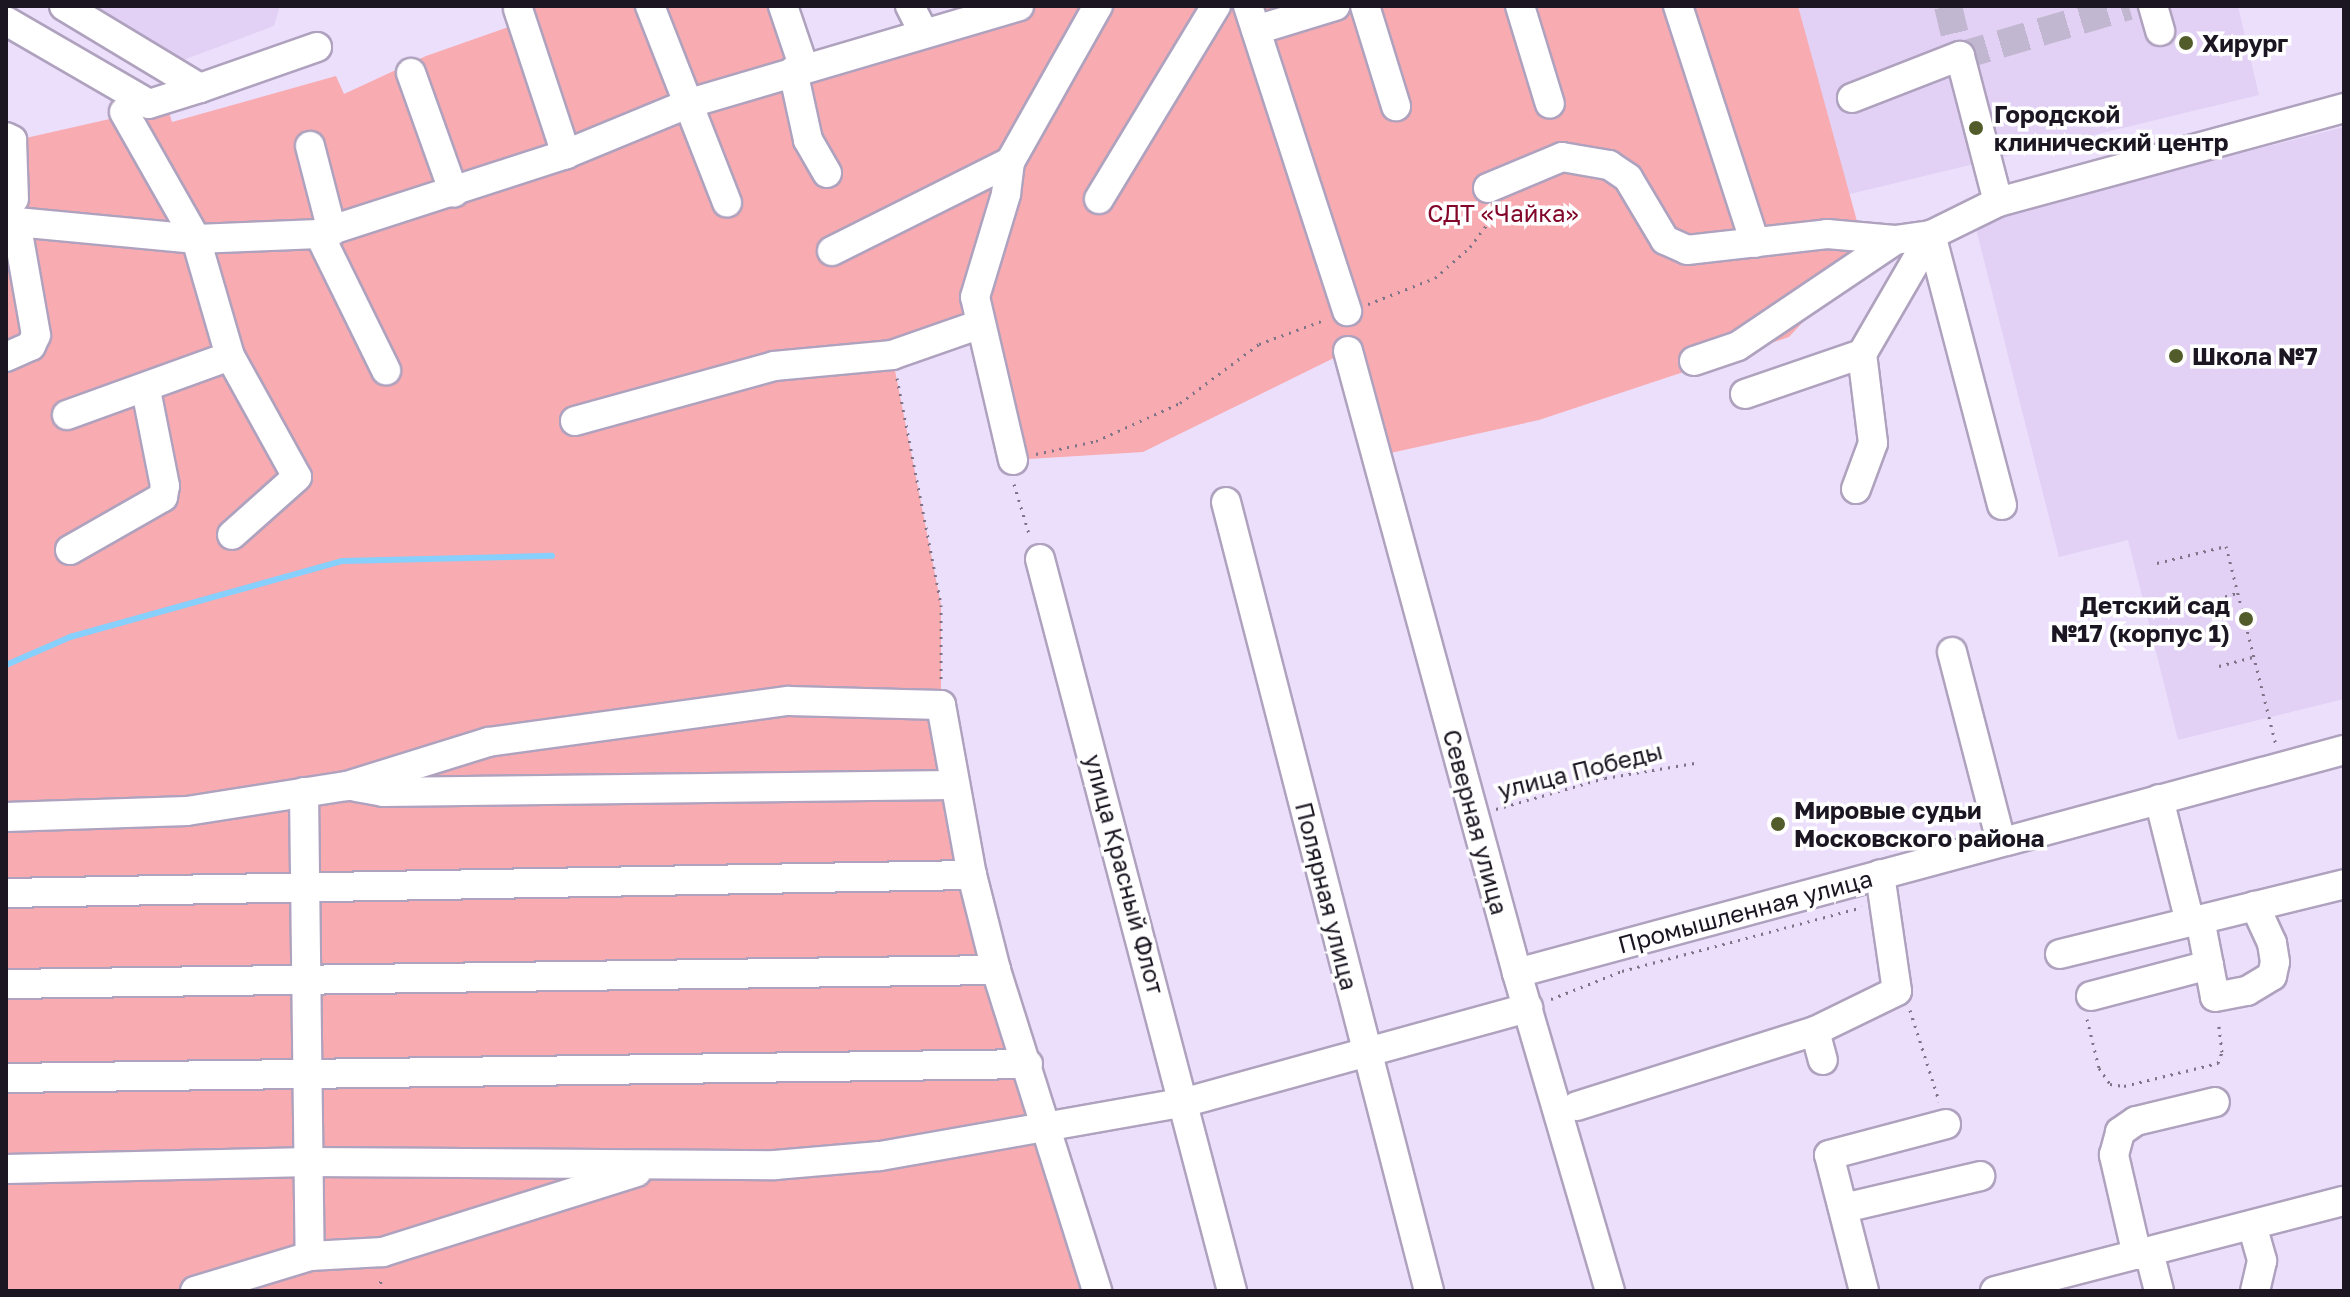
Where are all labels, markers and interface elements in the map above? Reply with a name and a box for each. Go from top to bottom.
place label: Хирург [2202,29,2288,57]
marker: Хирург [2177,34,2195,52]
place label: Городской клинический центр [1994,100,2229,156]
marker: Городской клинический центр [1965,117,1987,139]
park label: СДТ «Чайка» [1427,199,1579,227]
place label: Школа №7 [2192,342,2318,370]
marker: Школа №7 [2167,347,2185,365]
place label: Детский сад №17 (корпус 1) [2051,591,2230,647]
marker: Детский сад №17 (корпус 1) [2237,610,2255,628]
street label: Северная улица [1437,726,1515,918]
street label: улица Победы [1495,736,1665,804]
street label: улица Красный Флот [1079,751,1171,997]
place label: Мировые судьи Московского района [1794,796,2044,852]
street label: Полярная улица [1290,799,1364,993]
marker: Мировые судьи Московского района [1769,815,1787,833]
street label: Промышленная улица [1615,863,1875,959]

